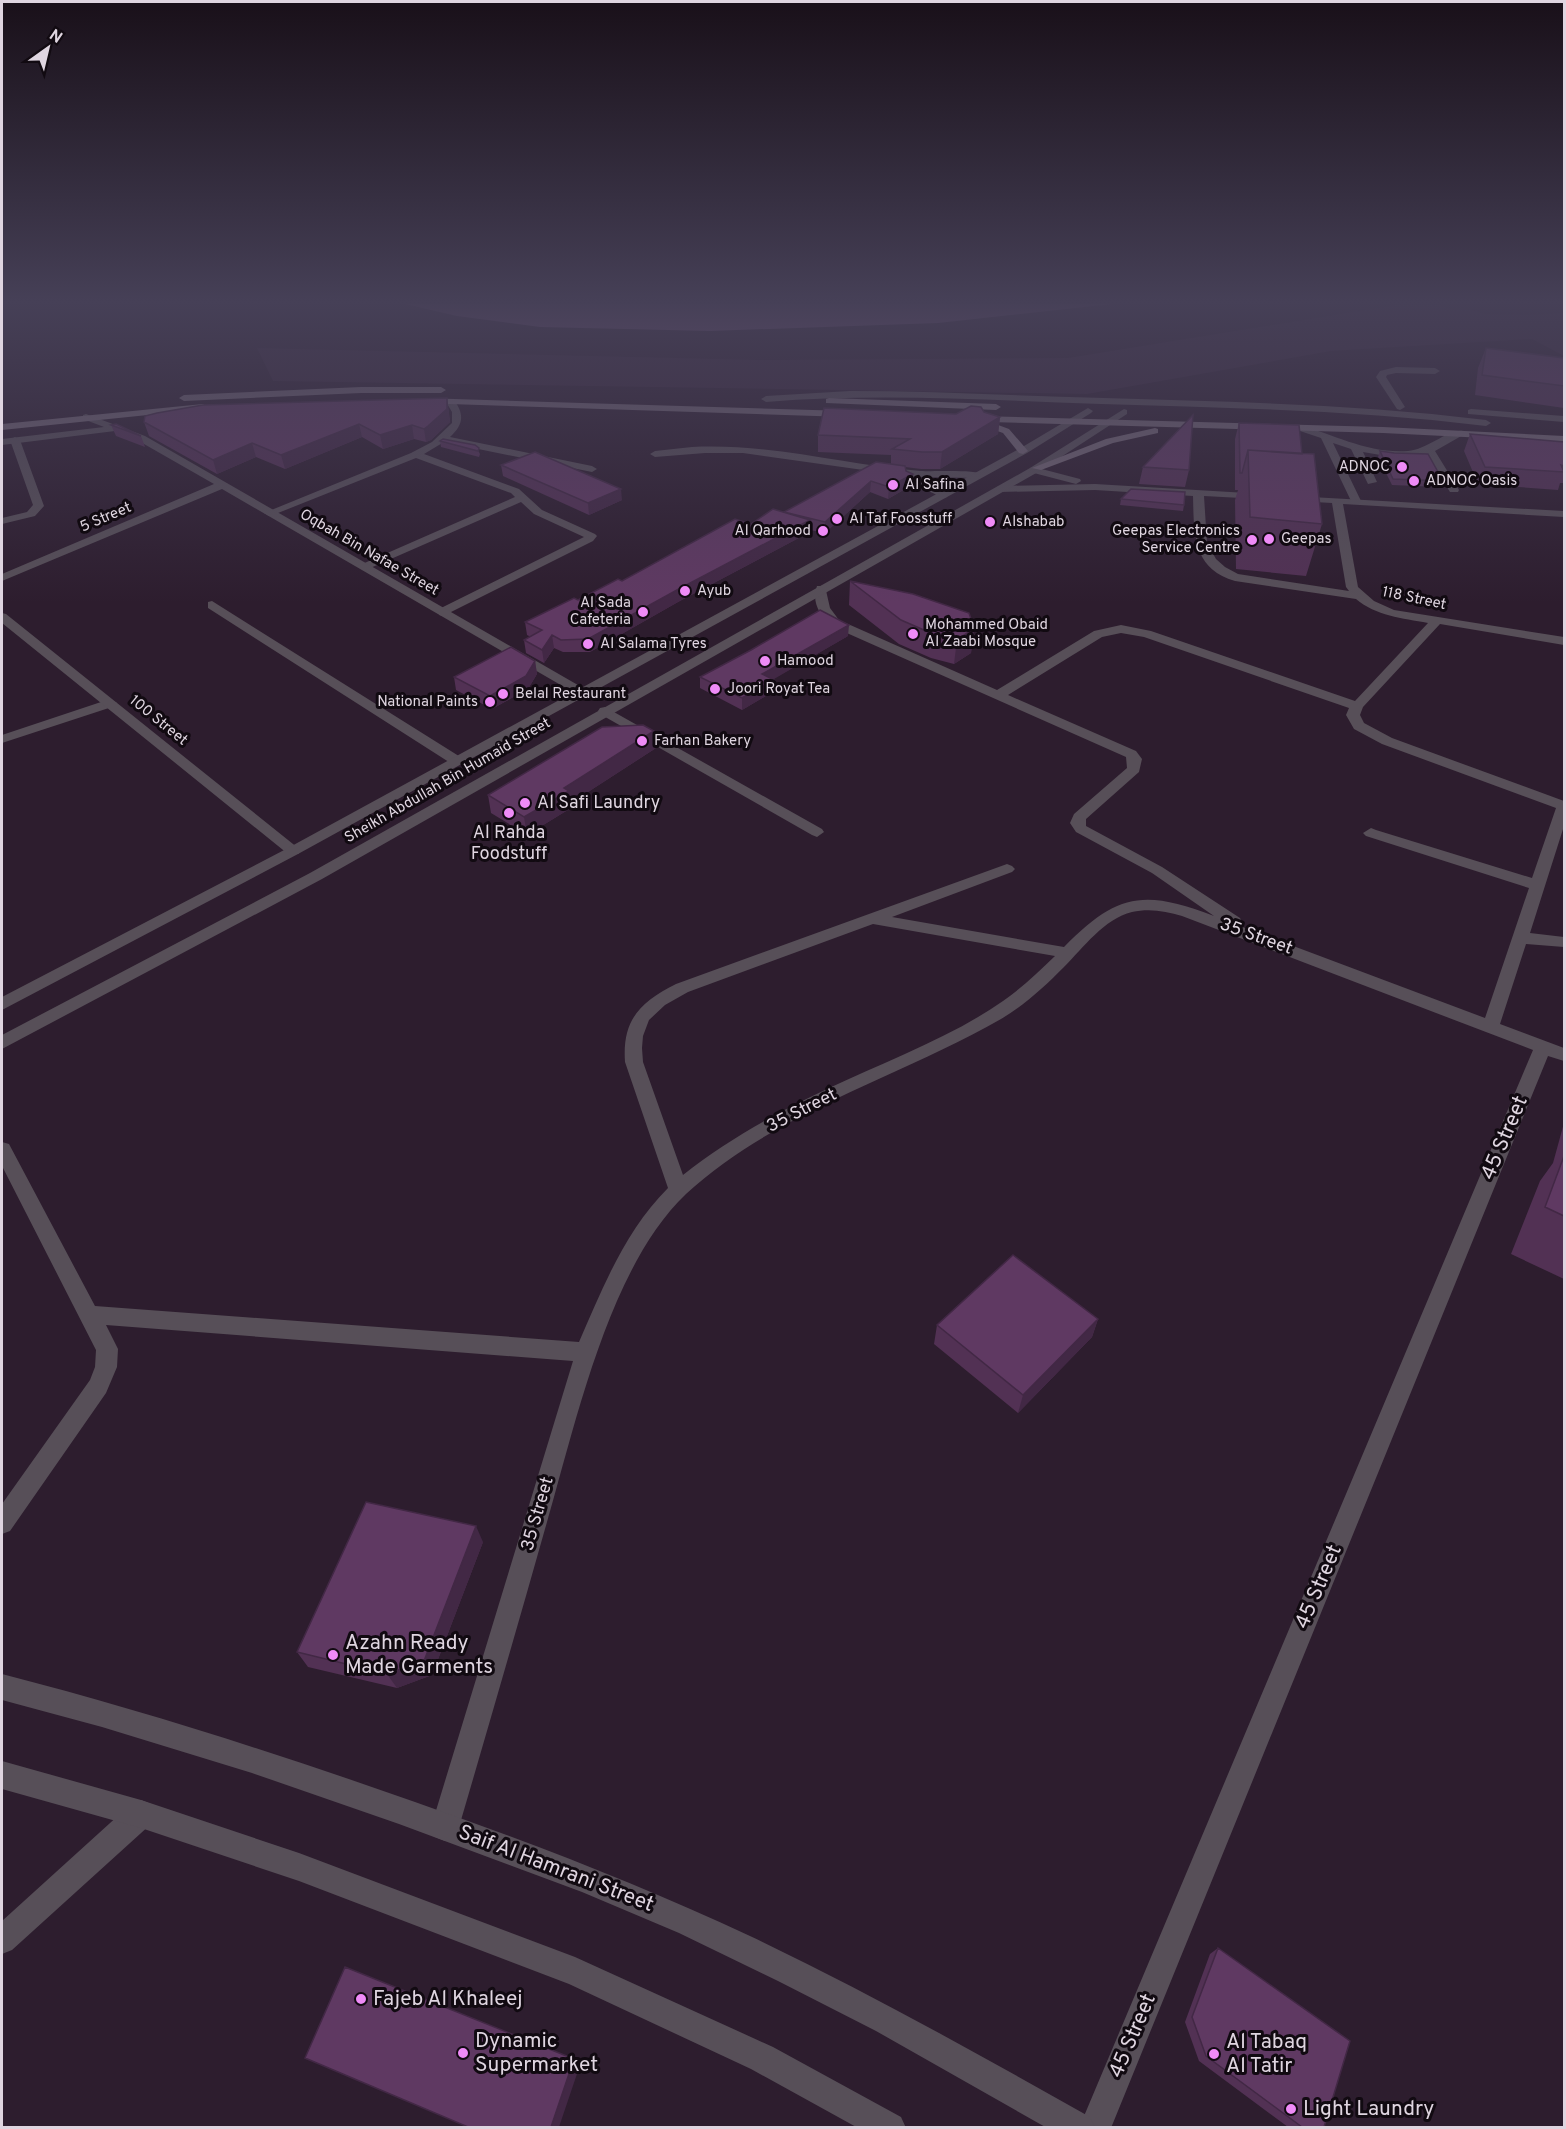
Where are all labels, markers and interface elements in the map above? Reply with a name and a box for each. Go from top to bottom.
north arrow [18,18,78,78]
text: N [45,26,66,49]
place label: ADNOC [1339,458,1390,477]
marker: ADNOC [1395,460,1409,474]
place label: ADNOC Oasis [1426,472,1517,491]
marker: ADNOC Oasis [1407,474,1421,488]
place label: Al Safina [905,476,965,495]
marker: Al Safina [886,478,900,492]
street label: 5 Street [77,499,135,537]
street label: Oqbah Bin Nafae Street [296,505,442,601]
place label: Al Taf Foosstuff [849,510,952,529]
marker: Al Taf Foosstuff [830,512,844,526]
place label: Alshabab [1002,513,1065,532]
marker: Alshabab [983,515,997,529]
place label: Al Qarhood [735,522,811,541]
place label: Geepas Electronics Service Centre [1112,522,1240,558]
marker: Al Qarhood [816,524,830,538]
place label: Geepas [1281,530,1332,549]
marker: Geepas [1262,532,1276,546]
marker: Geepas Electronics Service Centre [1245,533,1259,547]
place label: Ayub [697,582,731,601]
street label: 118 Street [1380,583,1448,615]
marker: Ayub [678,584,692,598]
place label: Al Sada Cafeteria [570,594,631,630]
marker: Al Sada Cafeteria [636,605,650,619]
place label: Mohammed Obaid Al Zaabi Mosque [925,616,1048,652]
marker: Mohammed Obaid Al Zaabi Mosque [906,627,920,641]
place label: Al Salama Tyres [600,635,707,654]
marker: Al Salama Tyres [581,637,595,651]
place label: Hamood [777,652,834,671]
marker: Hamood [758,654,772,668]
place label: Joori Royat Tea [727,680,830,699]
marker: Joori Royat Tea [708,682,722,696]
place label: Belal Restaurant [515,685,626,704]
marker: Belal Restaurant [496,687,510,701]
street label: 100 Street [125,692,191,750]
place label: National Paints [377,693,478,712]
marker: National Paints [483,695,497,709]
street label: Sheikh Abdullah Bin Humaid Street [342,714,554,848]
place label: Farhan Bakery [654,732,751,751]
marker: Farhan Bakery [635,734,649,748]
place label: Al Safi Laundry [537,792,660,815]
marker: Al Safi Laundry [518,796,532,810]
marker: Al Rahda Foodstuff [502,806,516,820]
place label: Al Rahda Foodstuff [471,822,547,866]
street label: 35 Street [1216,913,1296,961]
street label: 35 Street [763,1084,841,1138]
street label: 45 Street [1475,1092,1535,1184]
street label: 35 Street [516,1474,560,1554]
street label: 45 Street [1289,1541,1349,1633]
place label: Azahn Ready Made Garments [345,1630,493,1681]
marker: Azahn Ready Made Garments [326,1648,340,1662]
street label: Saif Al Hamrani Street [454,1819,658,1919]
place label: Fajeb Al Khaleej [373,1986,523,2013]
street label: 45 Street [1103,1990,1163,2082]
marker: Fajeb Al Khaleej [354,1992,368,2006]
place label: Dynamic Supermarket [475,2028,598,2079]
place label: Al Tabaq Al Tatir [1226,2029,1307,2080]
marker: Dynamic Supermarket [456,2046,470,2060]
marker: Al Tabaq Al Tatir [1207,2047,1221,2061]
place label: Light Laundry [1303,2096,1434,2123]
marker: Light Laundry [1284,2102,1298,2116]

